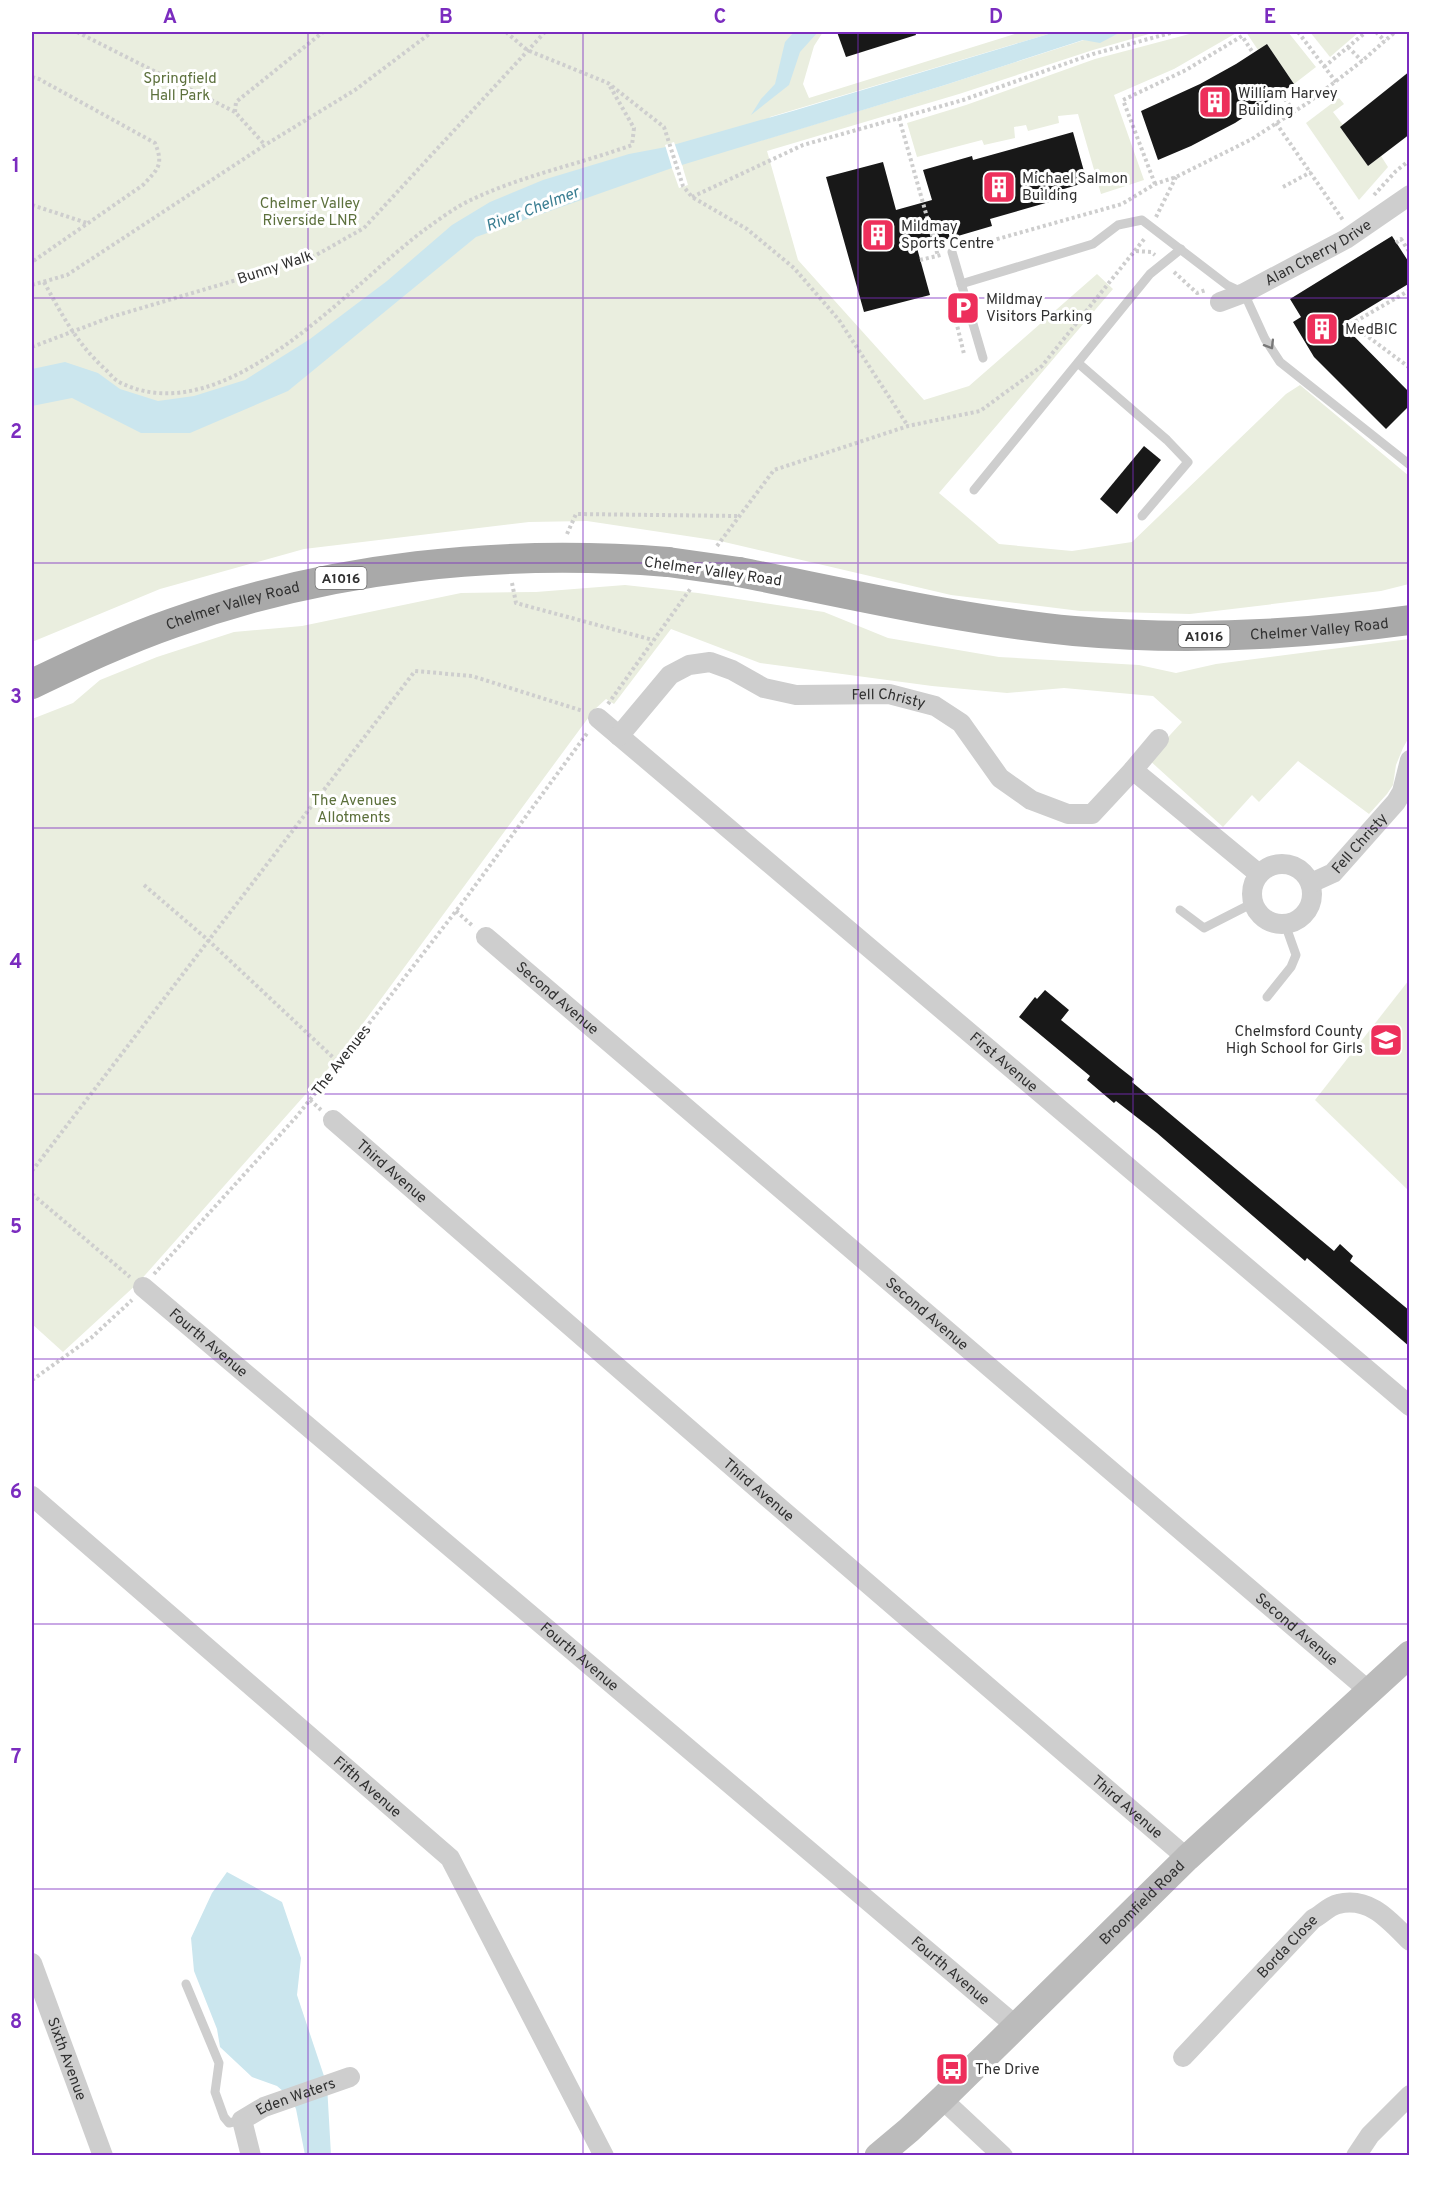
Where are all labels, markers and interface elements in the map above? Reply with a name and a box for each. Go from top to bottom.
text: A [163,5,177,31]
text: B [439,5,453,31]
text: C [714,5,726,31]
text: D [989,5,1003,31]
text: E [1264,5,1276,31]
park label: Springfield Hall Park [143,70,217,106]
building icon: William Harvey Building [1197,84,1233,120]
place label: William Harvey Building [1238,85,1338,121]
text: 1 [12,154,20,180]
building icon: Michael Salmon Building [981,169,1017,205]
place label: Michael Salmon Building [1022,170,1128,206]
water label: River Chelmer [483,182,584,237]
park label: Chelmer Valley Riverside LNR [260,195,360,231]
street label: Alan Cherry Drive [1262,216,1376,291]
building icon: Mildmay Sports Centre [860,217,896,253]
place label: Mildmay Sports Centre [901,218,994,254]
street label: Bunny Walk [235,247,316,290]
parking icon: Mildmay Visitors Parking [945,290,981,326]
place label: Mildmay Visitors Parking [986,291,1092,327]
building icon: MedBIC [1304,311,1340,347]
place label: MedBIC [1345,321,1398,340]
one-way arrow [1262,339,1274,349]
text: 2 [10,420,22,446]
street label: Chelmer Valley Road [643,553,783,592]
road number: A1016 [316,567,366,589]
street label: Chelmer Valley Road [164,578,302,636]
street label: Chelmer Valley Road [1250,615,1390,646]
road number: A1016 [1178,625,1230,647]
text: 3 [10,685,22,711]
street label: Fell Christy [851,686,927,714]
park label: The Avenues Allotments [311,792,397,828]
street label: Fell Christy [1329,810,1393,879]
text: 4 [10,950,22,976]
street label: Second Avenue [511,958,602,1040]
street label: The Avenues [308,1021,376,1100]
school or university icon: Chelmsford County High School for Girls [1368,1022,1404,1058]
place label: Chelmsford County High School for Girls [1226,1023,1363,1059]
street label: First Avenue [965,1029,1041,1097]
street label: Third Avenue [351,1136,430,1208]
text: 5 [10,1215,22,1241]
street label: Second Avenue [881,1274,972,1356]
street label: Fourth Avenue [164,1305,251,1382]
street label: Third Avenue [718,1455,797,1527]
text: 6 [10,1480,22,1506]
street label: Second Avenue [1250,1590,1341,1671]
street label: Fourth Avenue [535,1619,622,1696]
text: 7 [11,1745,21,1771]
street label: Fifth Avenue [329,1753,405,1823]
street label: Third Avenue [1087,1772,1166,1844]
street label: Broomfield Road [1096,1857,1190,1950]
street label: Borda Close [1254,1912,1323,1983]
street label: Fourth Avenue [906,1933,993,2010]
text: 8 [10,2010,22,2036]
street label: Sixth Avenue [42,2015,90,2104]
bus stop icon: The Drive [934,2051,970,2087]
place label: The Drive [975,2061,1040,2080]
street label: Eden Waters [253,2075,338,2121]

